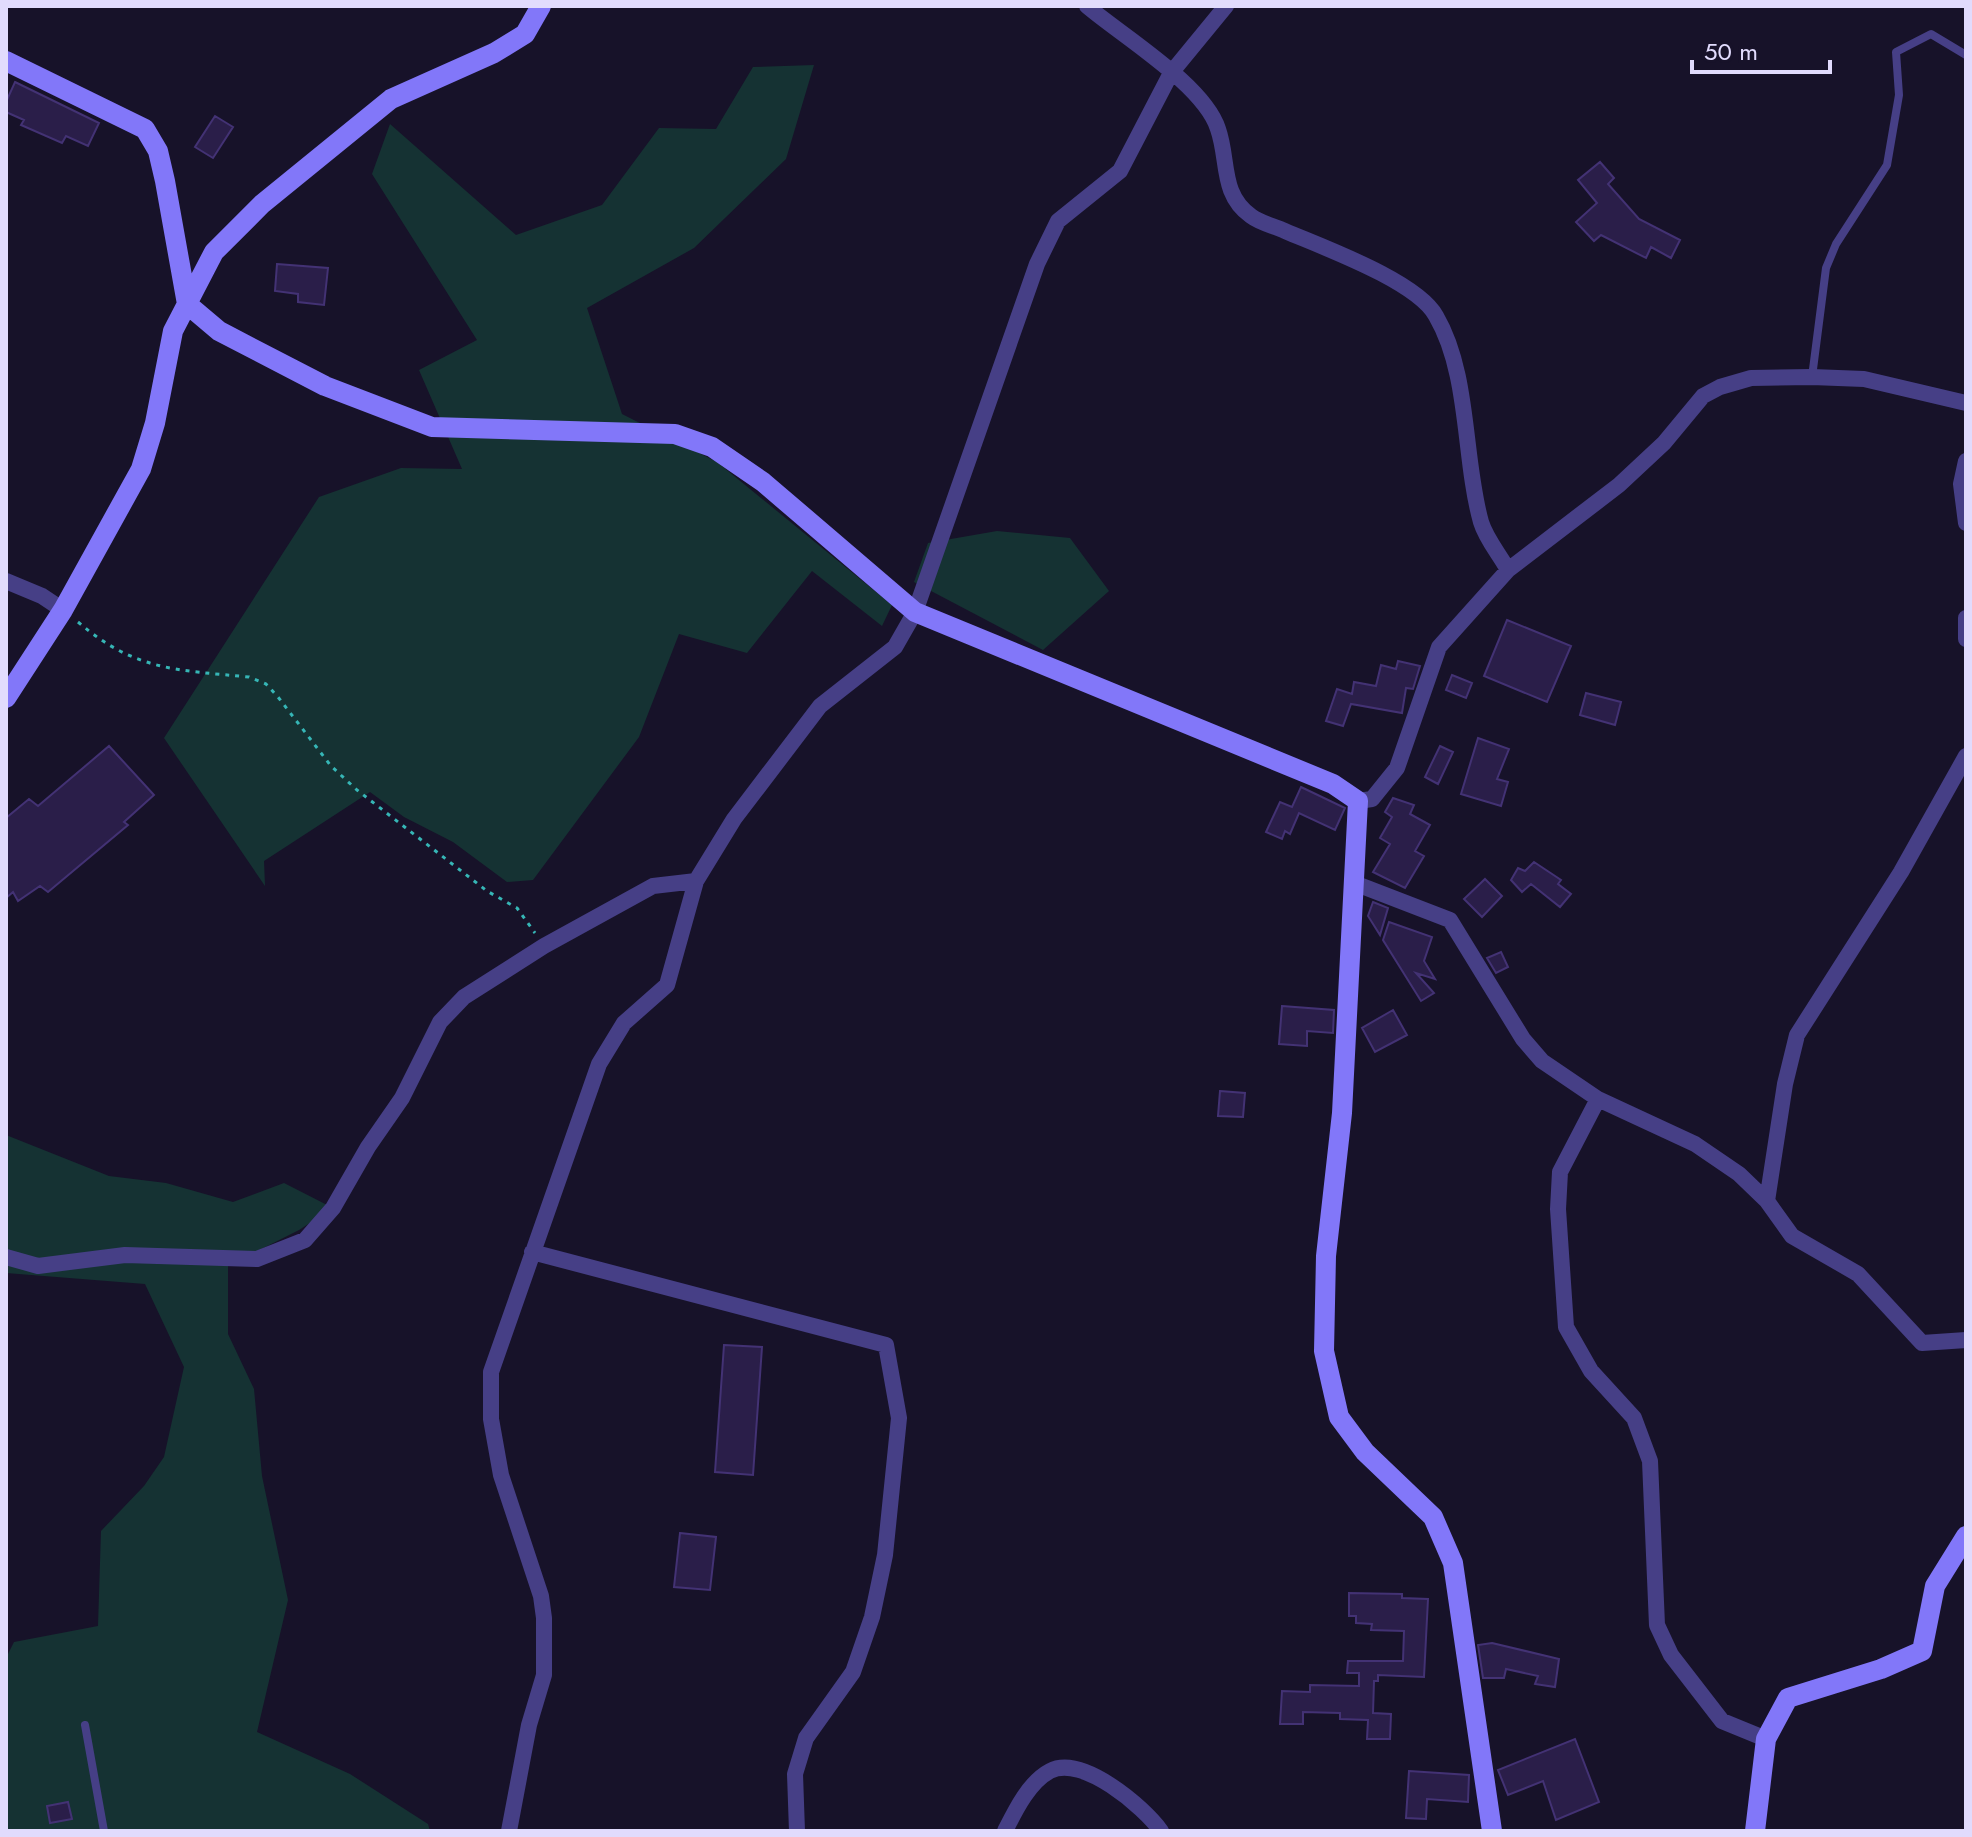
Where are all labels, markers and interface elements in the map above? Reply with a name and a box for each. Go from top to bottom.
scale bar [1692,24,1830,74]
text: 50 m [1704,34,1758,69]

